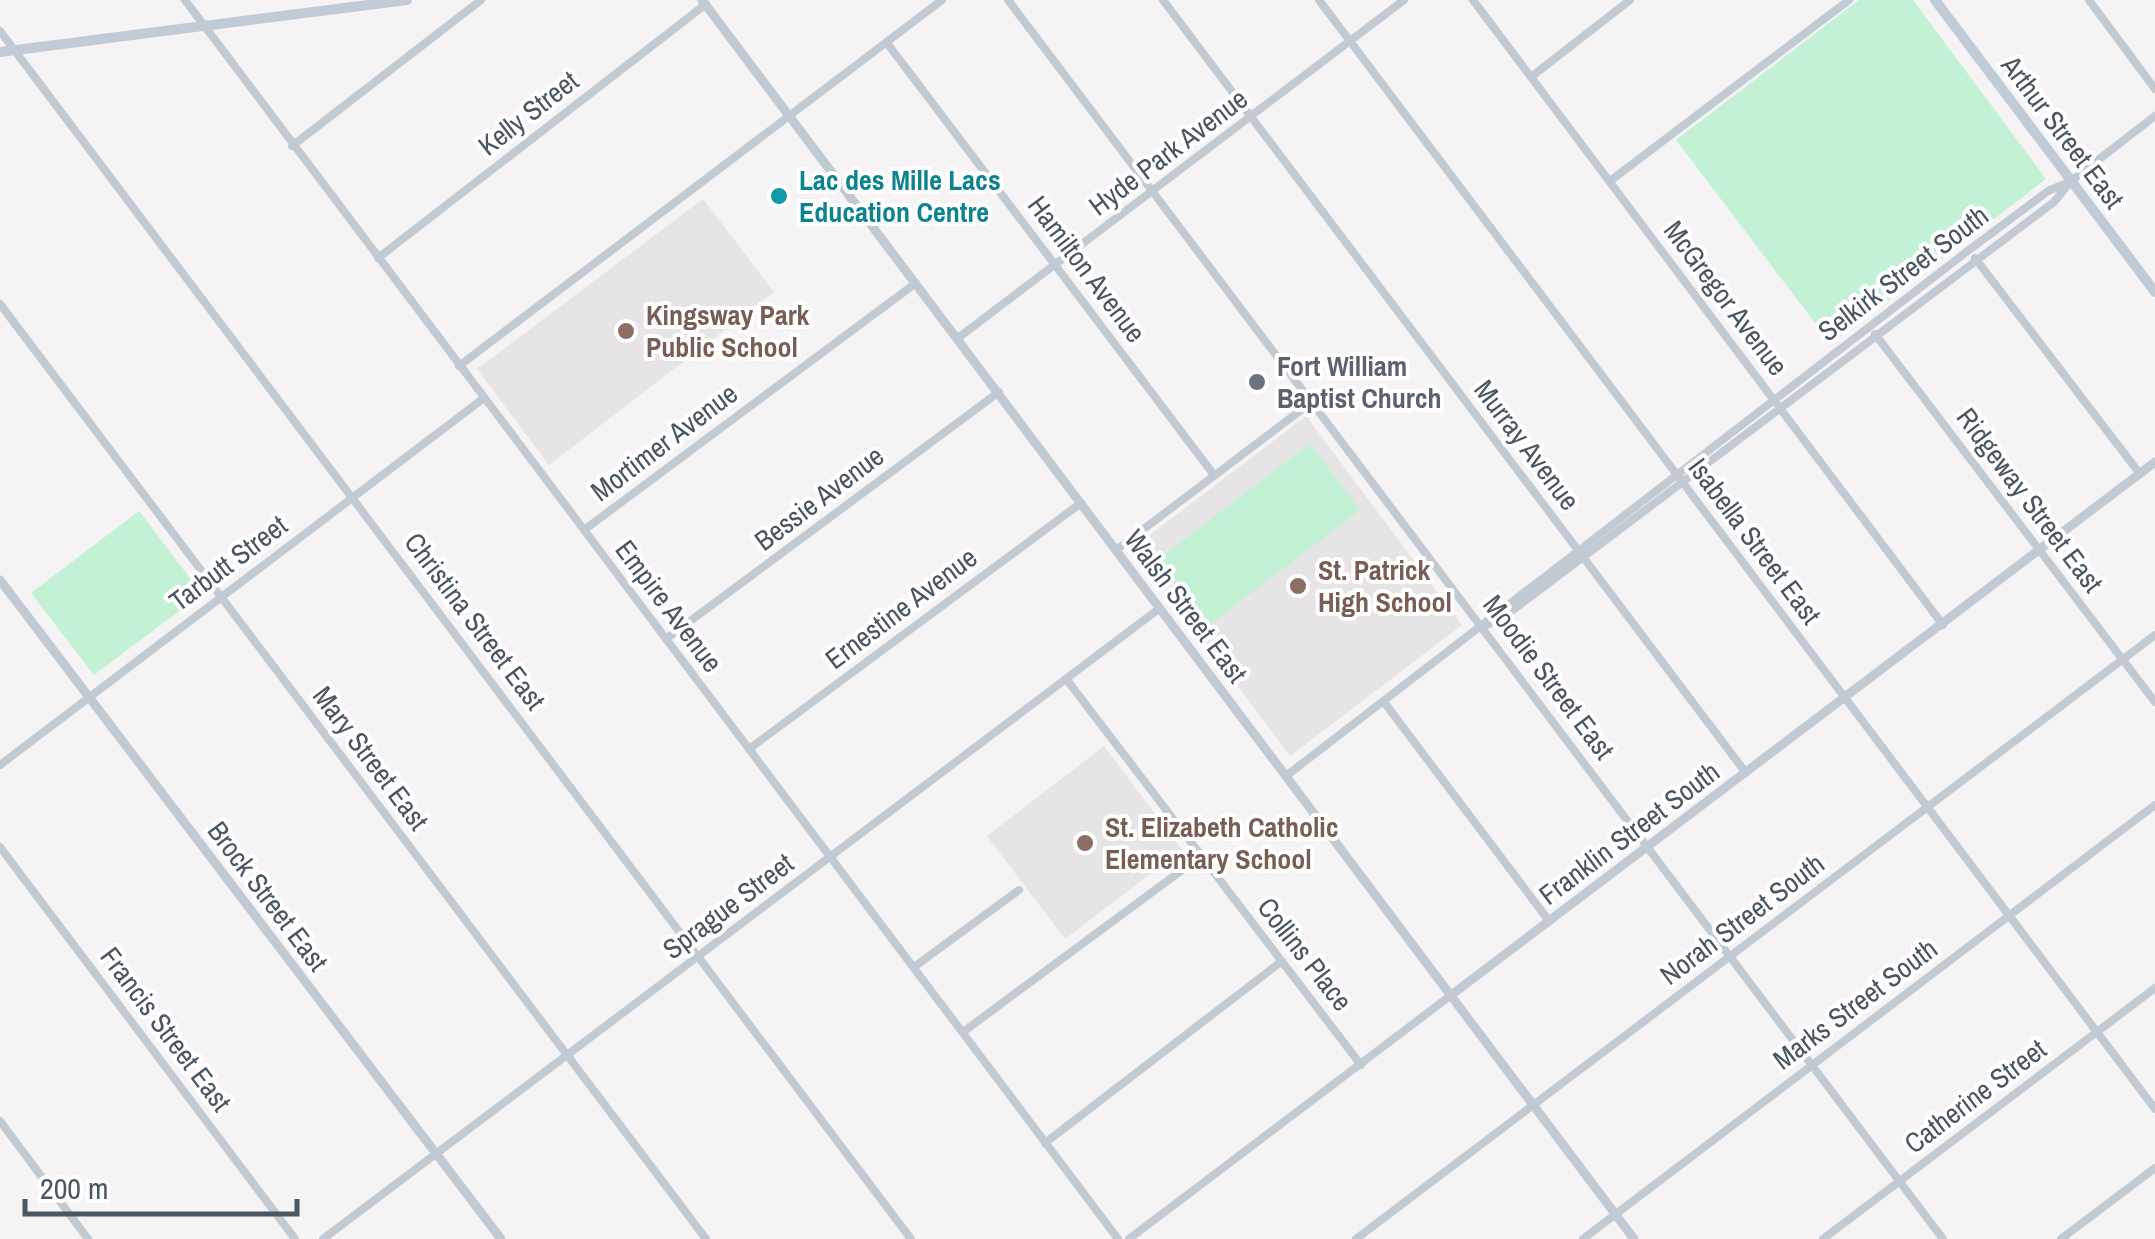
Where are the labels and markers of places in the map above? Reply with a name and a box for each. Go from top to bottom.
place label: Lac des Mille Lacs Education Centre [799,161,1001,231]
marker: Lac des Mille Lacs Education Centre [768,185,790,207]
place label: Kingsway Park Public School [646,296,810,366]
marker: Kingsway Park Public School [615,320,637,342]
place label: Fort William Baptist Church [1277,347,1442,417]
marker: Fort William Baptist Church [1246,371,1268,393]
place label: St. Patrick High School [1318,551,1452,621]
marker: St. Patrick High School [1287,575,1309,597]
place label: St. Elizabeth Catholic Elementary School [1105,808,1339,878]
marker: St. Elizabeth Catholic Elementary School [1074,832,1096,854]

